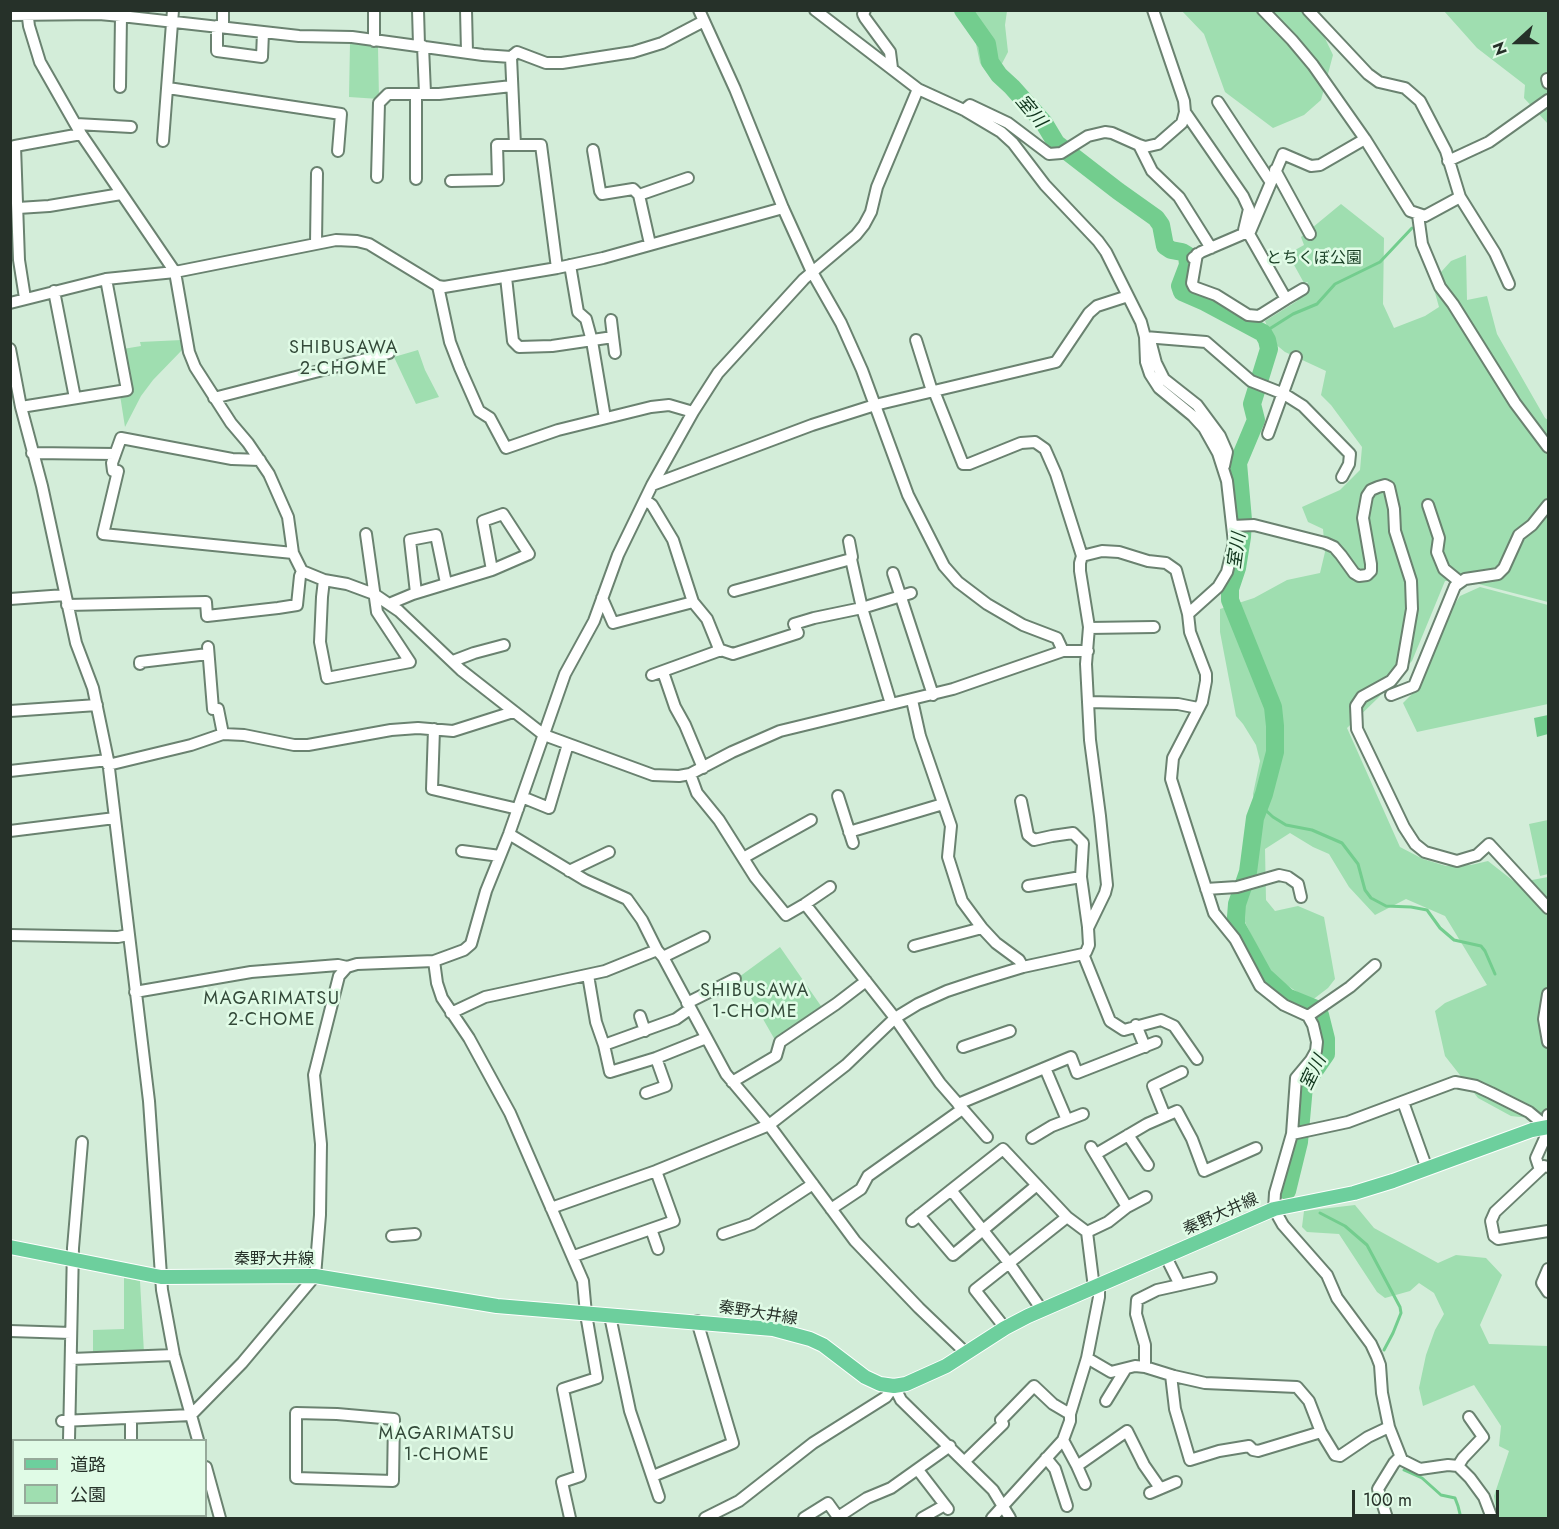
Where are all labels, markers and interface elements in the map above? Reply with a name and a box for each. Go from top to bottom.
north arrow [1487,12,1547,72]
text: N [1487,39,1513,59]
water label: 室川 [1010,91,1050,133]
park label: とちくぼ公園 [1266,249,1362,269]
district label: SHIBUSAWA 2-CHOME [289,338,399,380]
water label: 室川 [1225,532,1251,570]
district label: SHIBUSAWA 1-CHOME [700,981,810,1024]
district label: MAGARIMATSU 2-CHOME [204,989,340,1032]
water label: 室川 [1296,1052,1332,1094]
street label: 秦野大井線 [1181,1190,1261,1240]
street label: 秦野大井線 [234,1250,314,1270]
street label: 秦野大井線 [717,1298,799,1330]
district label: MAGARIMATSU 1-CHOME [379,1424,515,1466]
legend [12,1439,207,1517]
text: 道路 [70,1452,106,1478]
scale bar [1355,1478,1502,1516]
text: 公園 [70,1482,106,1508]
text: 100 m [1363,1487,1412,1513]

